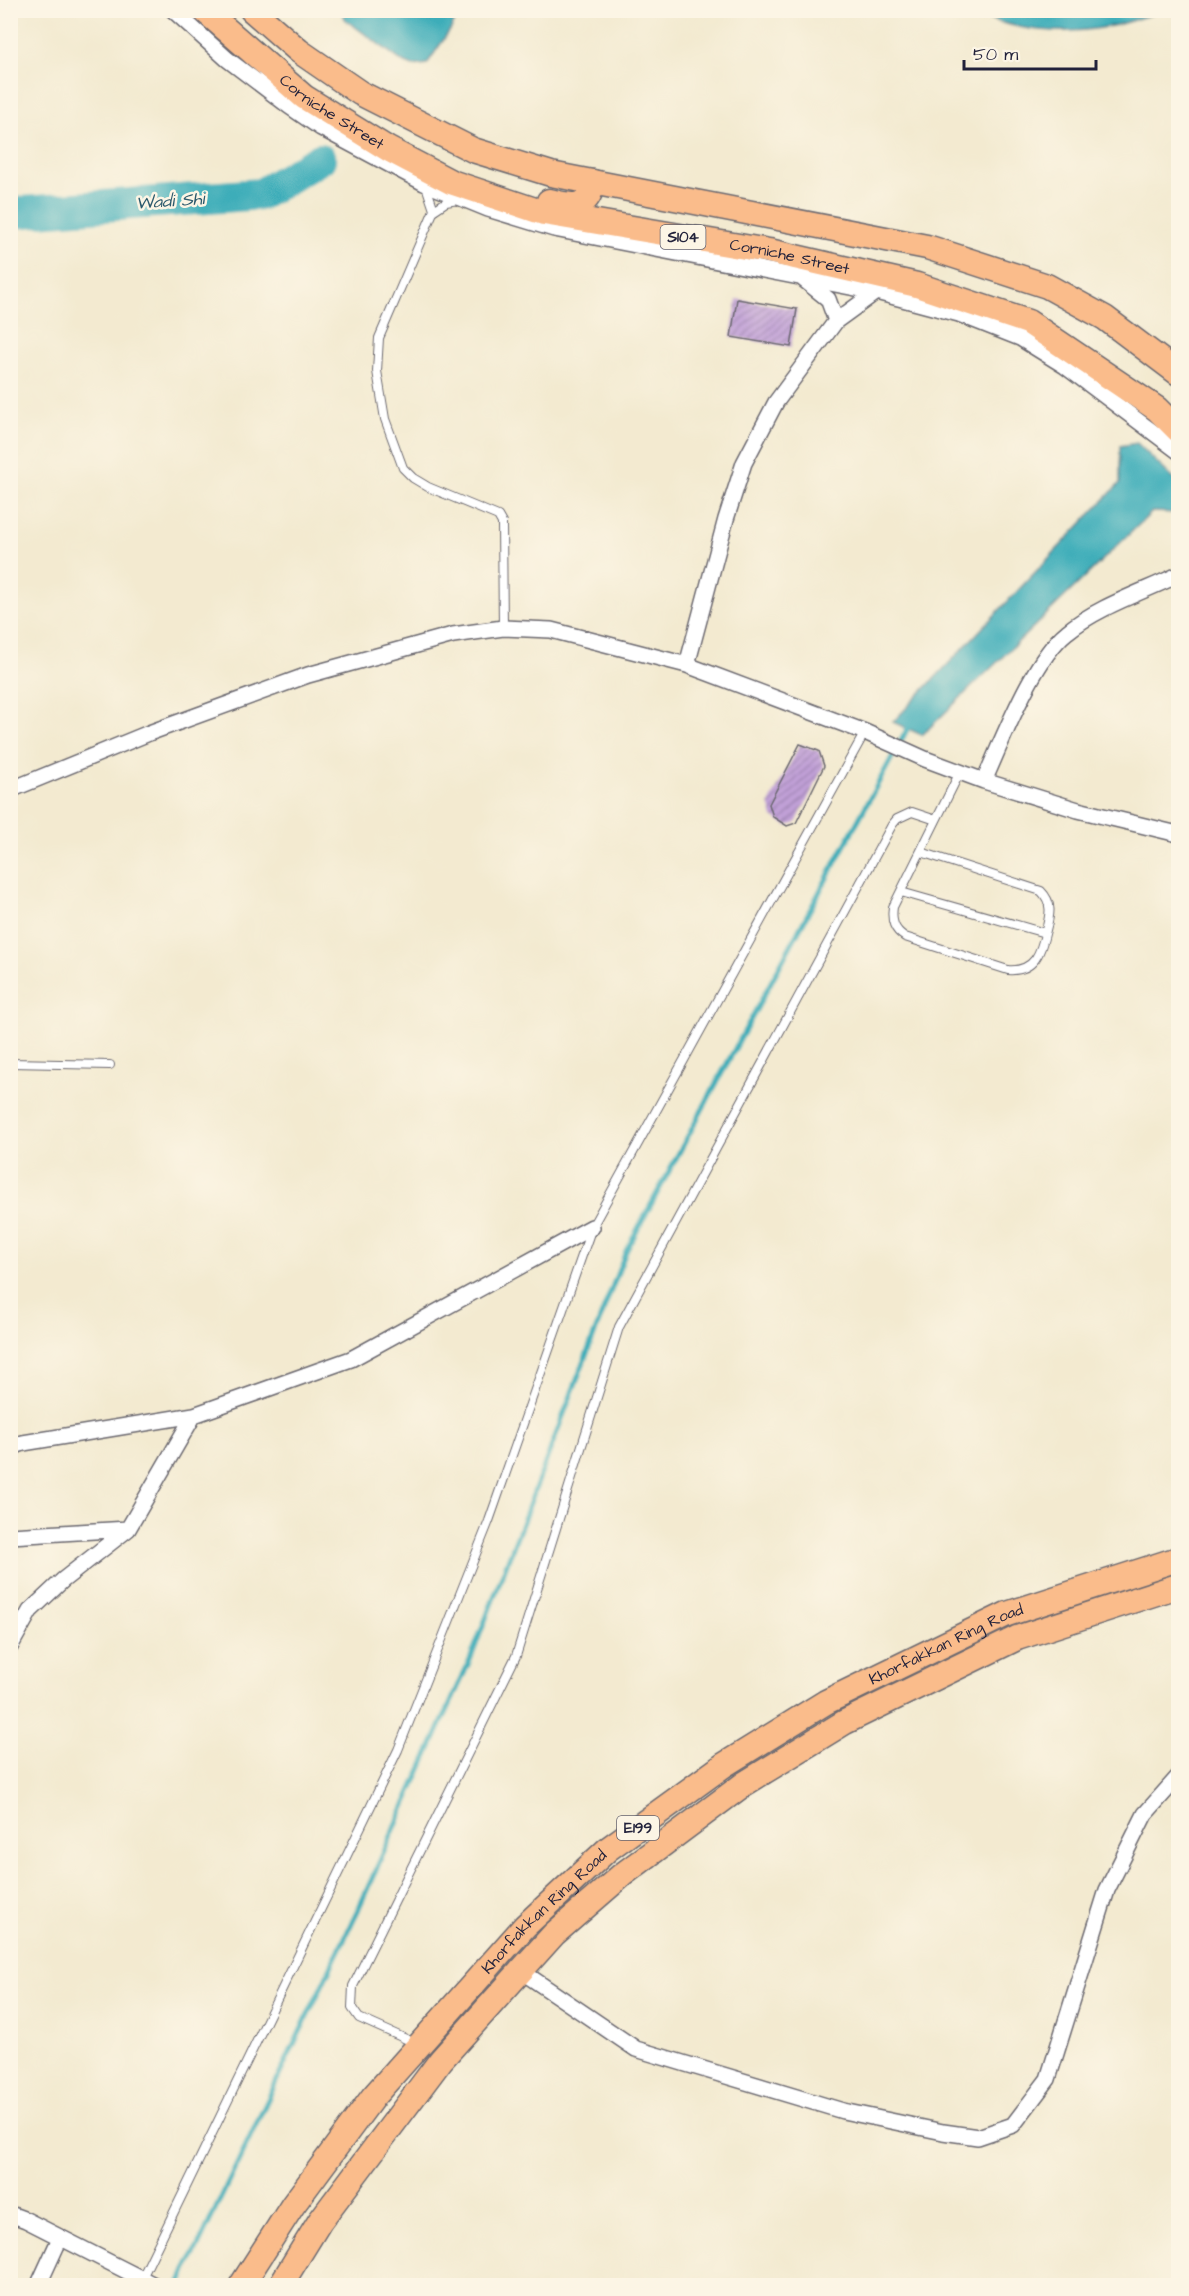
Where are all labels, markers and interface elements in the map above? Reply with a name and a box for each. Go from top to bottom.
scale bar [964,33,1096,71]
text: 50 m [973,42,1018,67]
street label: Corniche Street [274,69,389,155]
water label: Wadi Shi [135,186,207,216]
road number: S104 [660,225,706,249]
street label: Corniche Street [728,234,852,280]
street label: Khorfakkan Ring Road [865,1599,1026,1690]
road number: E199 [617,1816,659,1840]
street label: Khorfakkan Ring Road [476,1845,612,1979]

